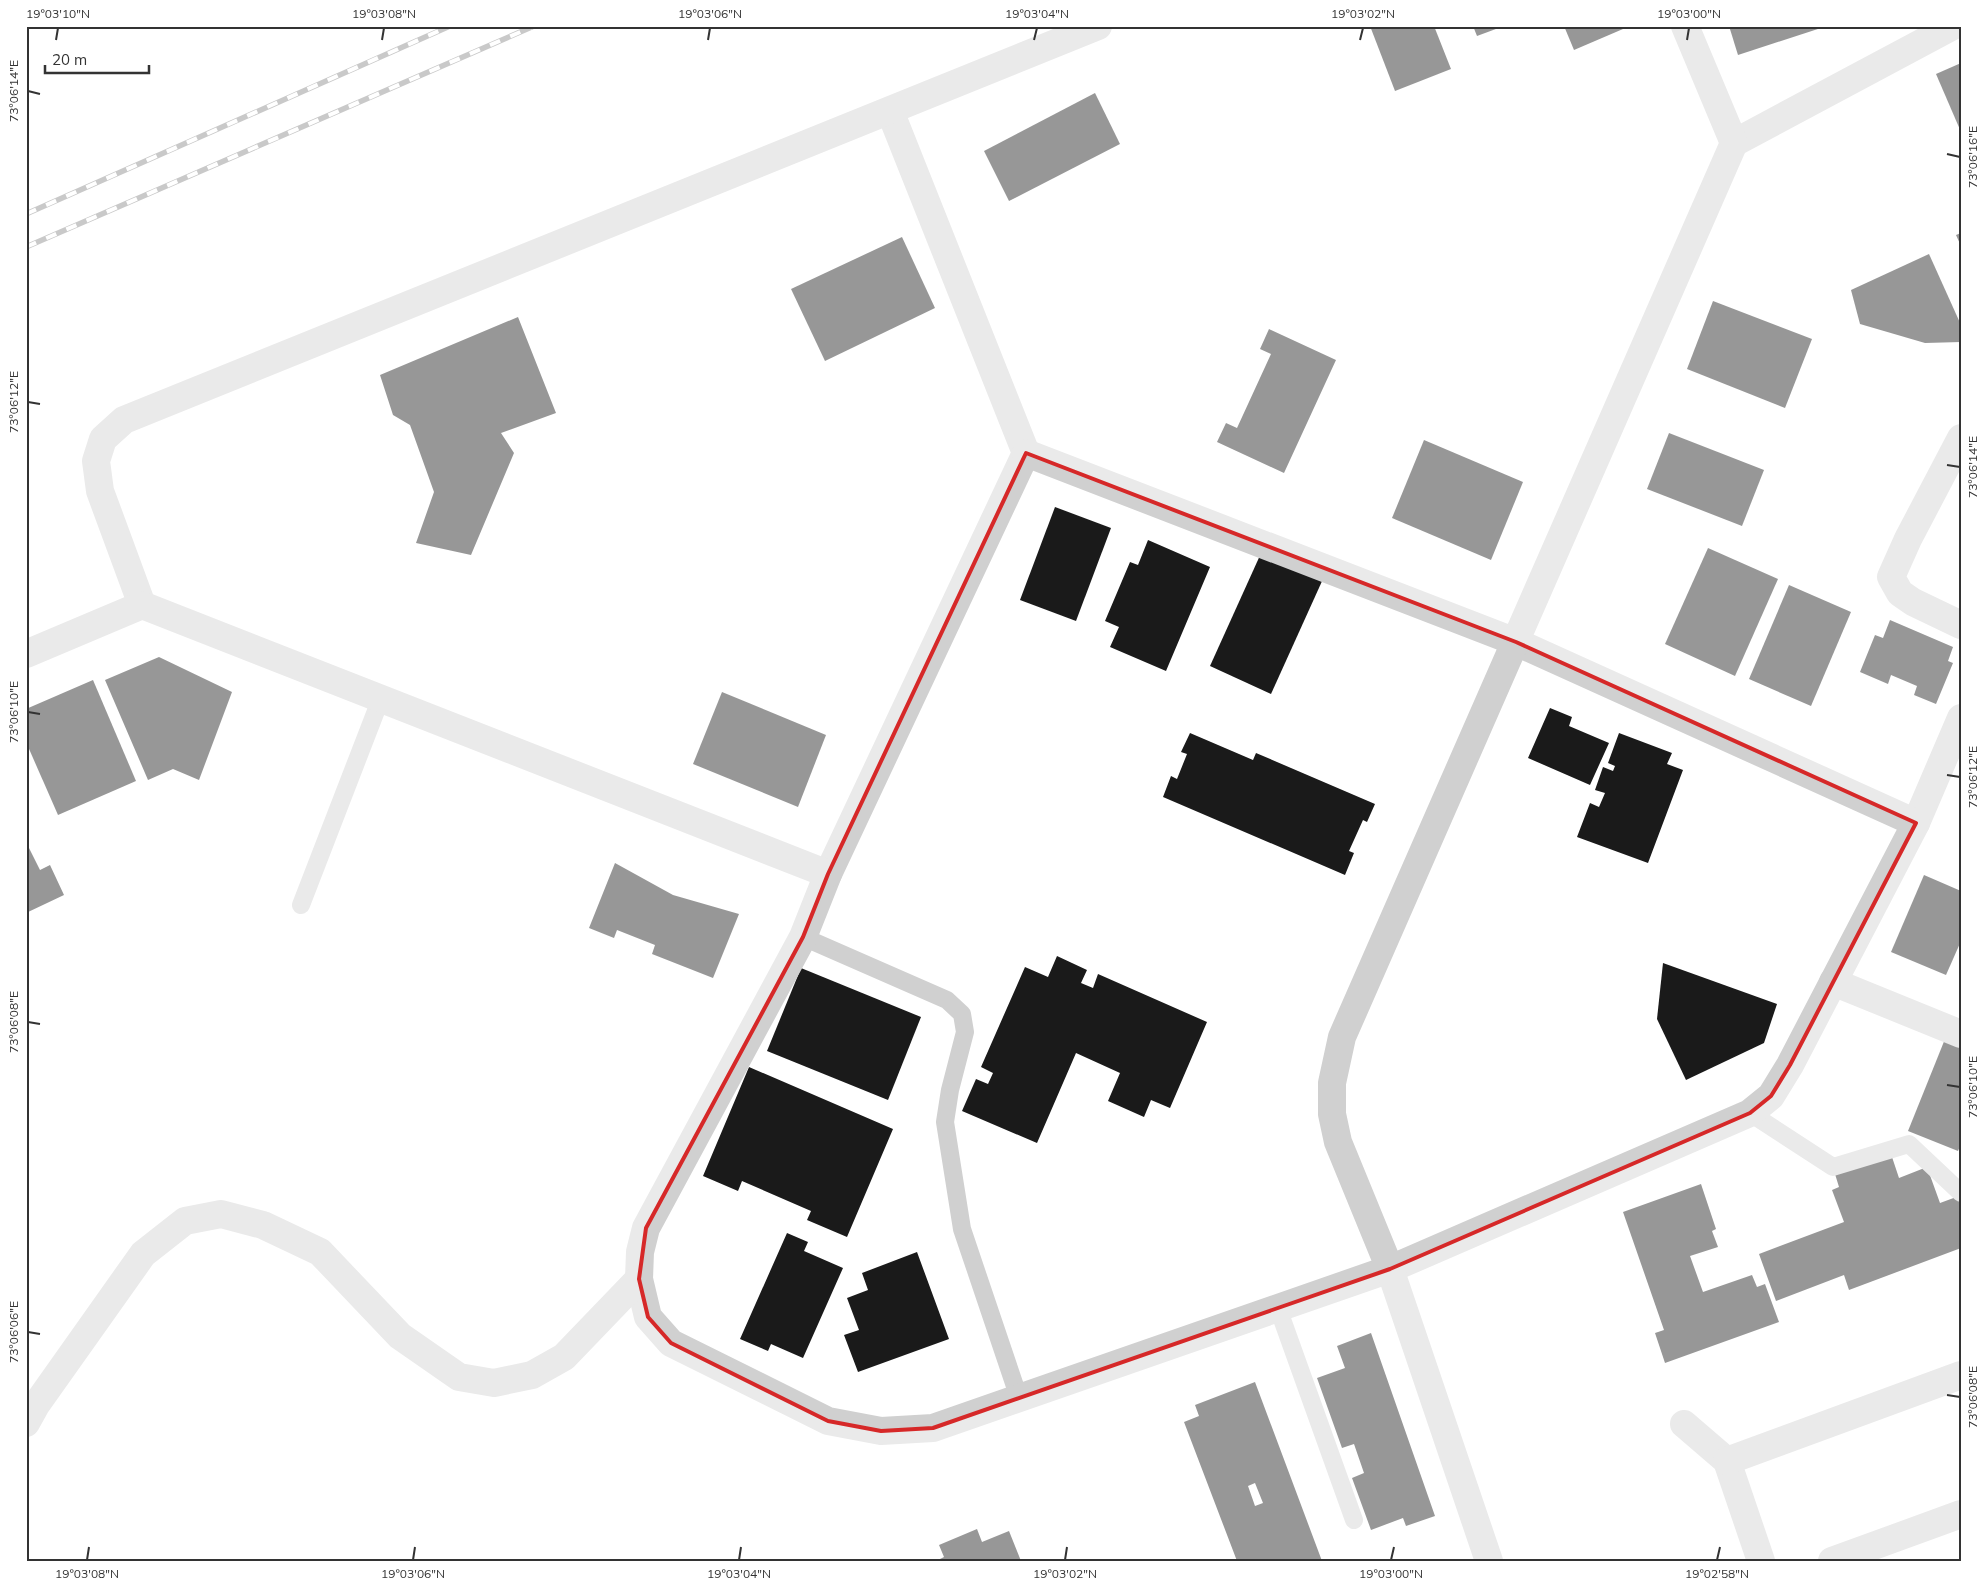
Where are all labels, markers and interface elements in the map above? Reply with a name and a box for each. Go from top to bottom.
text: 19°03'10"N [26,6,90,21]
text: 19°03'08"N [352,6,416,21]
text: 19°03'06"N [678,6,742,21]
text: 19°03'04"N [1005,6,1069,21]
text: 19°03'02"N [1331,6,1395,21]
text: 19°03'00"N [1657,6,1721,21]
scale bar [45,42,149,74]
text: 20 m [52,50,87,69]
text: 73°06'14"E [6,60,21,122]
text: 73°06'16"E [1965,126,1980,188]
text: 73°06'12"E [6,371,21,433]
text: 73°06'14"E [1965,436,1980,498]
text: 73°06'10"E [6,681,21,743]
text: 73°06'12"E [1965,746,1980,808]
text: 73°06'08"E [6,991,21,1053]
text: 73°06'10"E [1965,1056,1980,1118]
text: 73°06'06"E [6,1301,21,1363]
text: 73°06'08"E [1965,1366,1980,1428]
text: 19°03'08"N [55,1566,119,1581]
text: 19°03'06"N [381,1566,445,1581]
text: 19°03'04"N [707,1566,771,1581]
text: 19°03'02"N [1033,1566,1097,1581]
text: 19°03'00"N [1359,1566,1423,1581]
text: 19°02'58"N [1685,1566,1749,1581]

